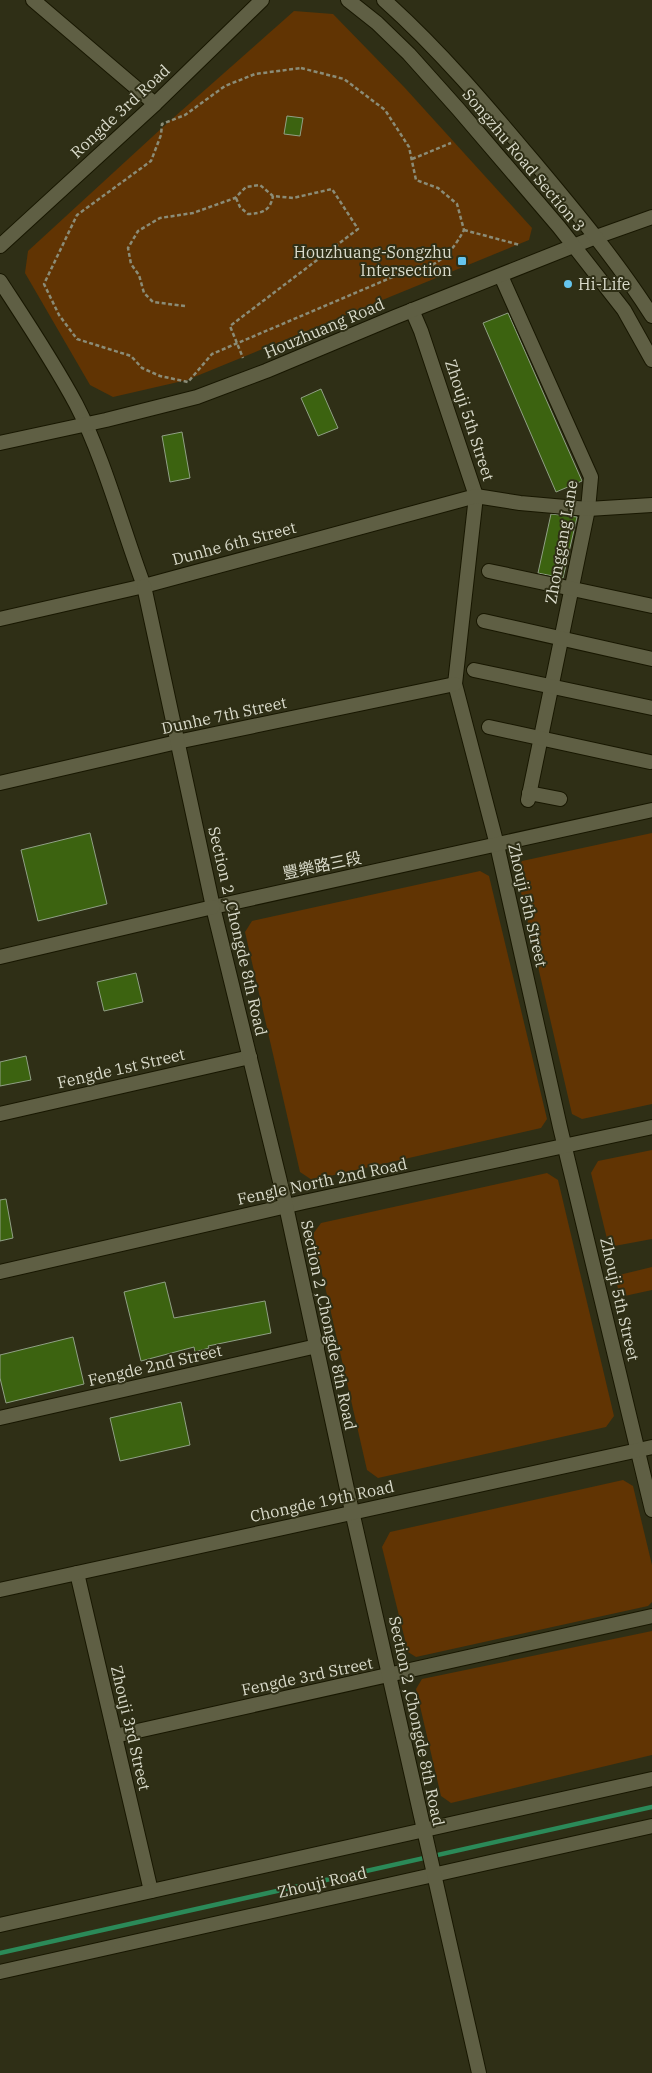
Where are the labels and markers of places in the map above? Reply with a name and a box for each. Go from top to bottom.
place label: Houzhuang-Songzhu Intersection [293,242,452,280]
marker: Houzhuang-Songzhu Intersection [456,255,468,267]
place label: Hi-Life [578,274,630,294]
marker: Hi-Life [562,278,574,290]

